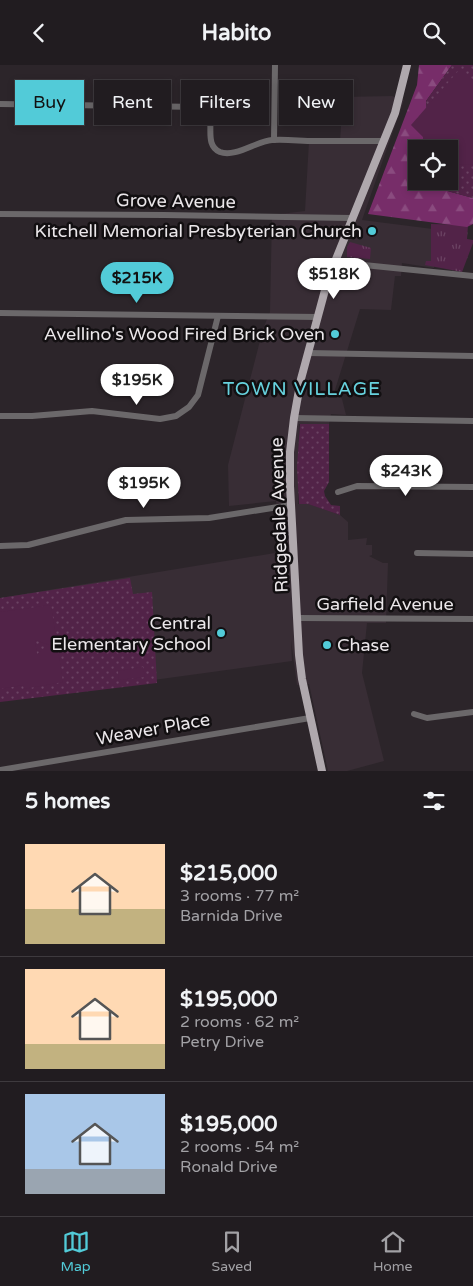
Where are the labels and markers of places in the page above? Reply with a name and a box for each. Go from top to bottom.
place label: Kitchell Memorial Presbyterian Church [35,220,362,242]
marker: Kitchell Memorial Presbyterian Church [366,225,378,237]
pin: $518K [299,257,369,300]
pin: $215K [102,261,172,304]
place label: Avellino's Wood Fired Brick Oven [44,323,325,345]
marker: Avellino's Wood Fired Brick Oven [329,328,341,340]
pin: $195K [102,363,172,406]
pin: $243K [371,455,441,497]
pin: $195K [109,467,179,509]
place label: Central Elementary School [51,612,211,655]
marker: Central Elementary School [215,627,227,639]
place label: Chase [337,634,389,656]
marker: Chase [321,639,333,651]

